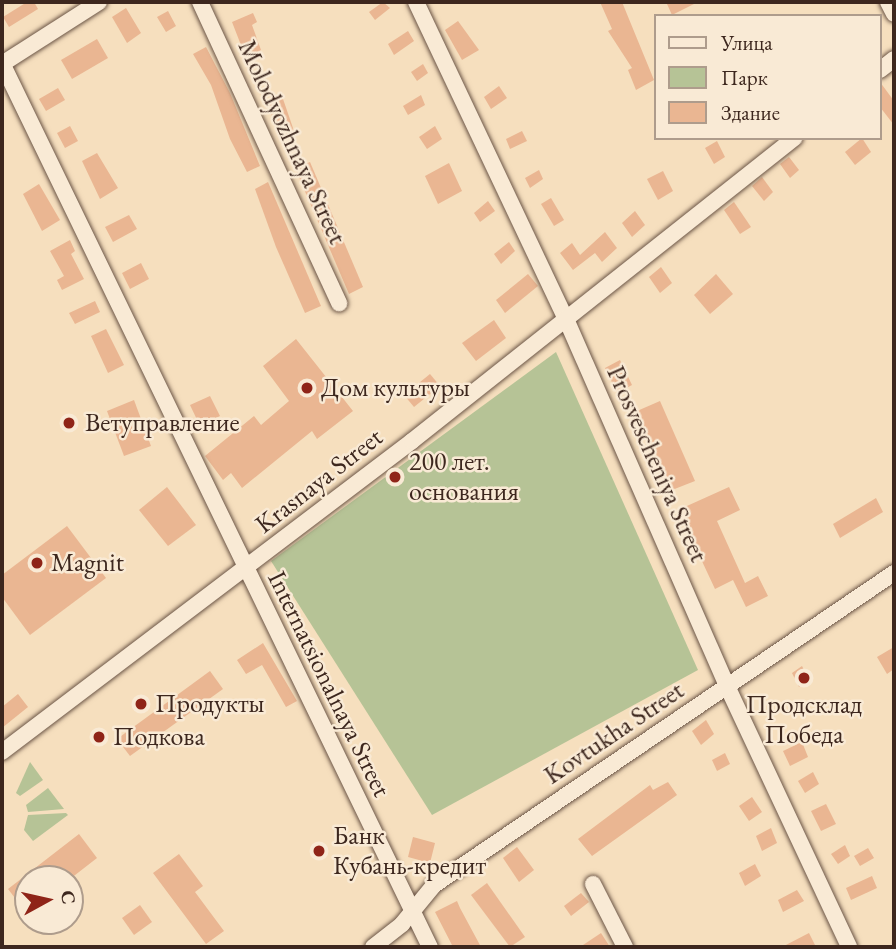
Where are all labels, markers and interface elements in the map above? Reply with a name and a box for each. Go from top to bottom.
legend [654,14,882,140]
text: Улица [721,29,773,56]
street label: Molodyozhnaya Street [231,35,353,249]
text: Парк [721,64,768,91]
text: Здание [721,99,780,126]
street label: Prosvescheniya Street [600,361,714,567]
place label: Дом культуры [321,372,470,404]
marker: Дом культуры [299,380,315,396]
place label: Ветуправление [85,407,240,439]
marker: Ветуправление [59,413,79,433]
street label: Krasnaya Street [249,422,389,540]
place label: 200 лет. основания [409,446,519,508]
marker: 200 лет. основания [387,469,403,485]
place label: Magnit [51,547,124,579]
marker: Magnit [29,555,45,571]
street label: Internatsionalnaya Street [261,566,397,802]
marker: Продсклад Победа [796,670,812,686]
street label: Kovtukha Street [538,675,690,791]
place label: Продукты [155,688,264,720]
place label: Продсклад Победа [746,689,862,750]
marker: Продукты [133,696,149,712]
place label: Подкова [113,721,205,753]
marker: Подкова [91,729,107,745]
place label: Банк Кубань-кредит [333,820,486,882]
marker: Банк Кубань-кредит [311,843,327,859]
north arrow [14,865,84,935]
text: С [55,889,82,906]

